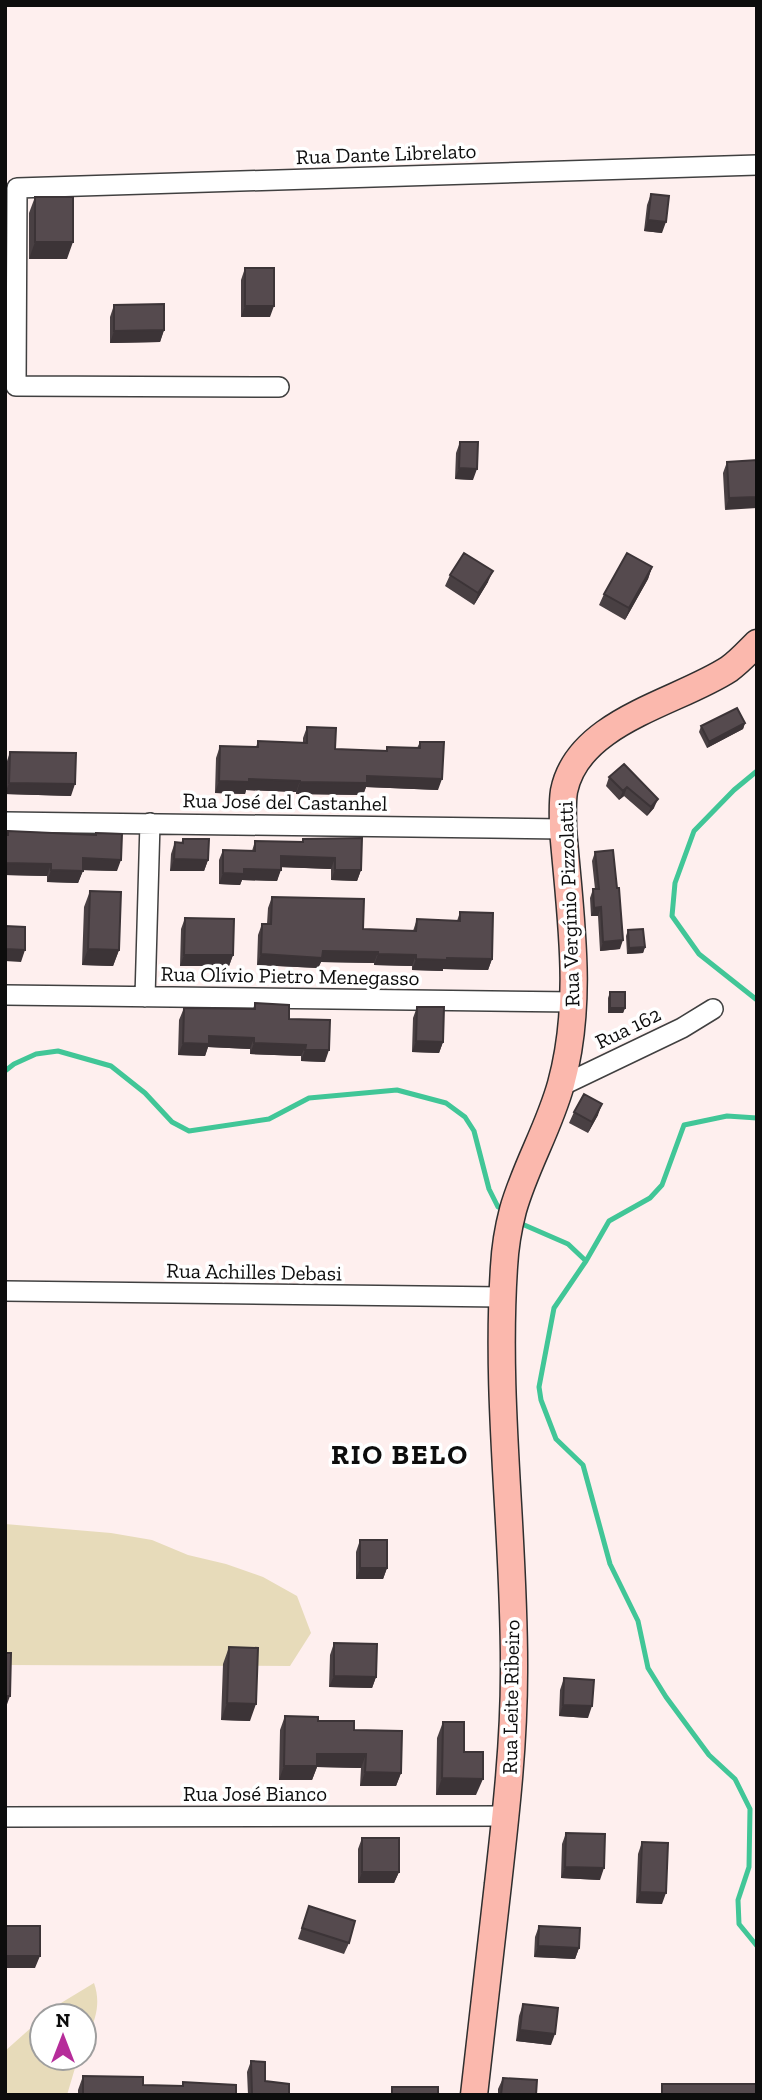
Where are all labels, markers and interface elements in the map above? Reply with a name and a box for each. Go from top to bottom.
street label: Rua Dante Librelato [295,138,477,169]
street label: Rua José del Castanhel [182,787,388,816]
street label: Rua Vergínio Pizzolatti [552,800,585,1007]
street label: Rua Olívio Pietro Menegasso [161,961,420,990]
street label: Rua 162 [591,1001,665,1054]
street label: Rua Achilles Debasi [166,1257,342,1286]
district label: RIO BELO [331,1438,469,1471]
street label: Rua Leite Ribeiro [497,1619,524,1775]
street label: Rua José Bianco [183,1781,327,1806]
north arrow [28,2002,98,2072]
text: N [56,2009,70,2032]

